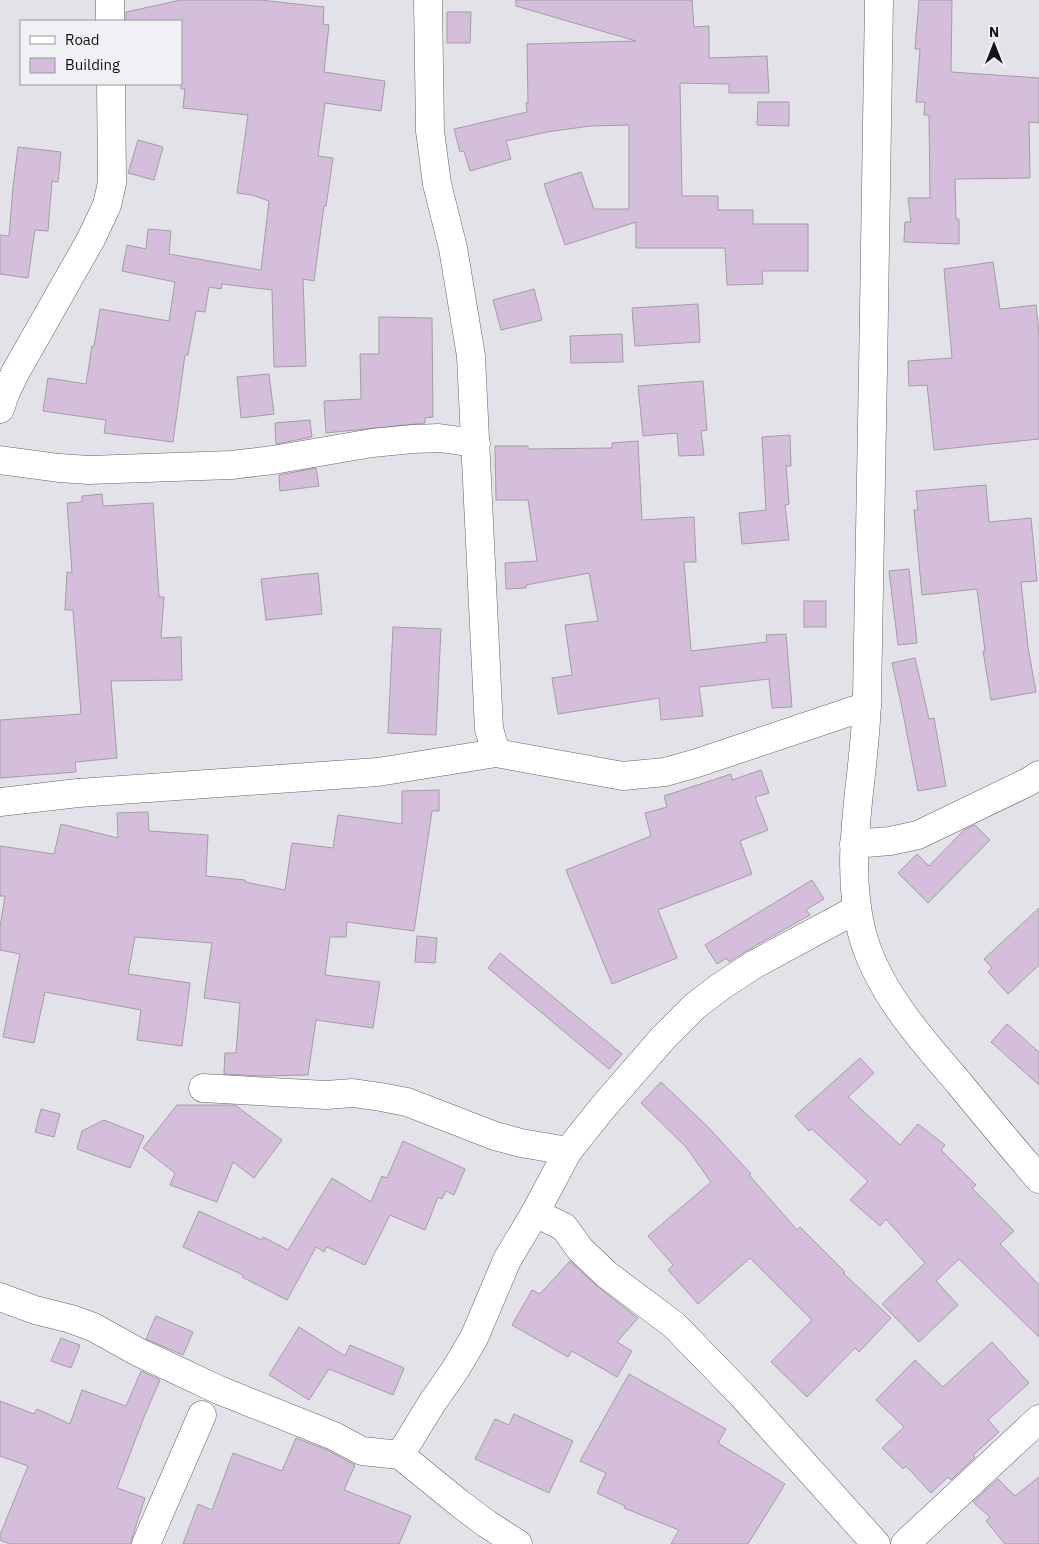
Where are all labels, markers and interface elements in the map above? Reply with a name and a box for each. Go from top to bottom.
legend [20,20,182,85]
north arrow [969,20,1019,70]
text: N [989,23,999,41]
text: Road [65,30,100,49]
text: Building [65,55,120,74]

